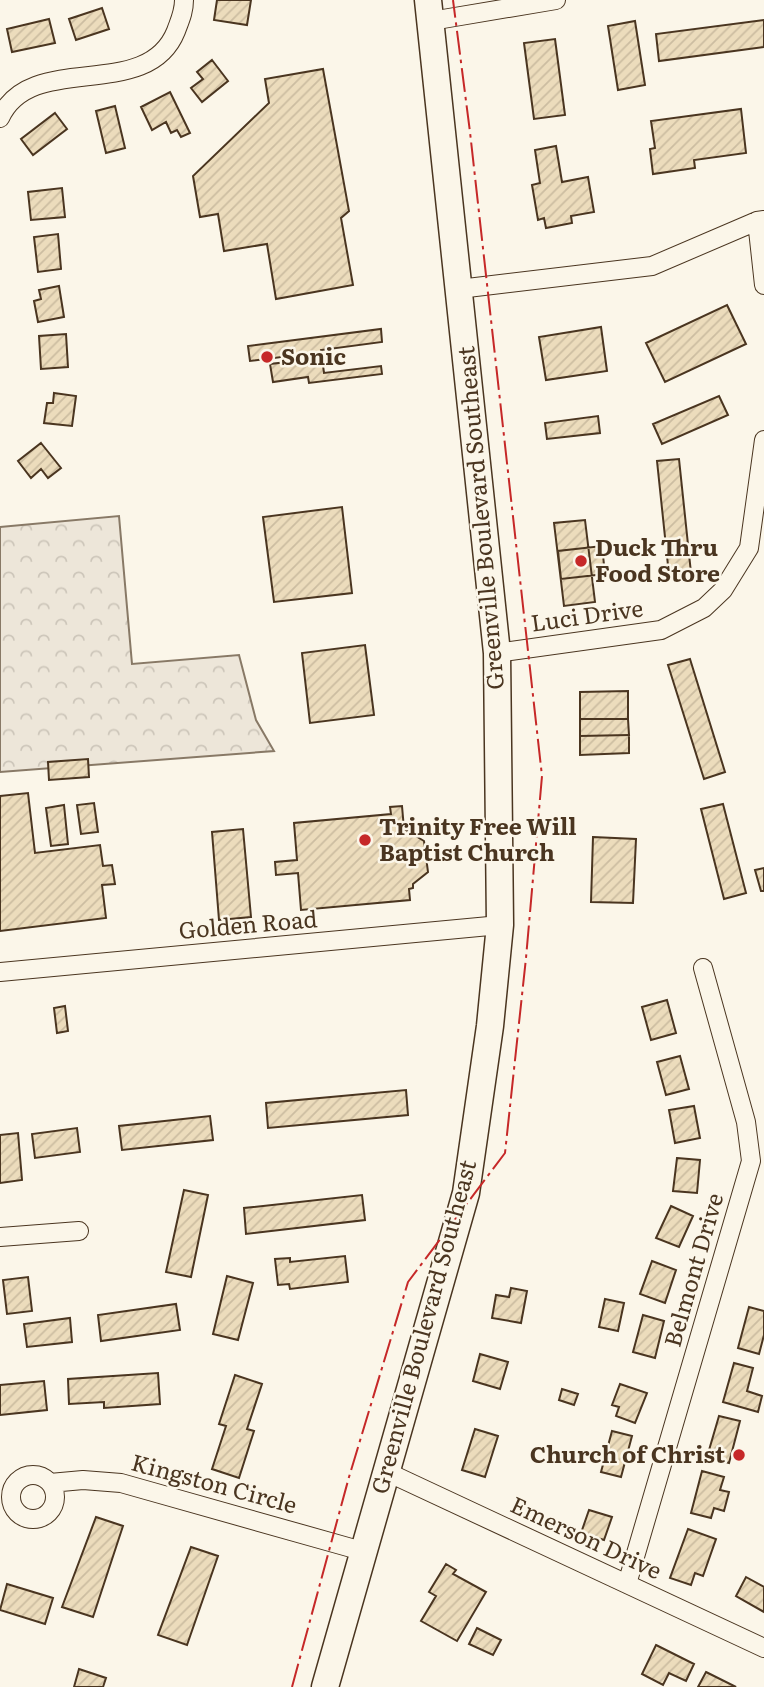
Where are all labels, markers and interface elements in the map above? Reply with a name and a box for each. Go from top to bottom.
place label: Sonic [281,338,346,372]
street label: Greenville Boulevard Southeast [447,344,511,691]
marker: Sonic [259,349,275,365]
place label: Duck Thru Food Store [595,529,720,589]
marker: Duck Thru Food Store [573,553,589,569]
street label: Luci Drive [528,589,645,639]
place label: Trinity Free Will Baptist Church [379,808,577,868]
marker: Trinity Free Will Baptist Church [357,832,373,848]
street label: Golden Road [177,900,319,946]
street label: Greenville Boulevard Southeast [361,1155,483,1497]
street label: Belmont Drive [654,1188,730,1350]
place label: Church of Christ [530,1436,725,1470]
street label: Kingston Circle [128,1444,301,1521]
marker: Church of Christ [731,1447,747,1463]
street label: Emerson Drive [506,1486,668,1586]

